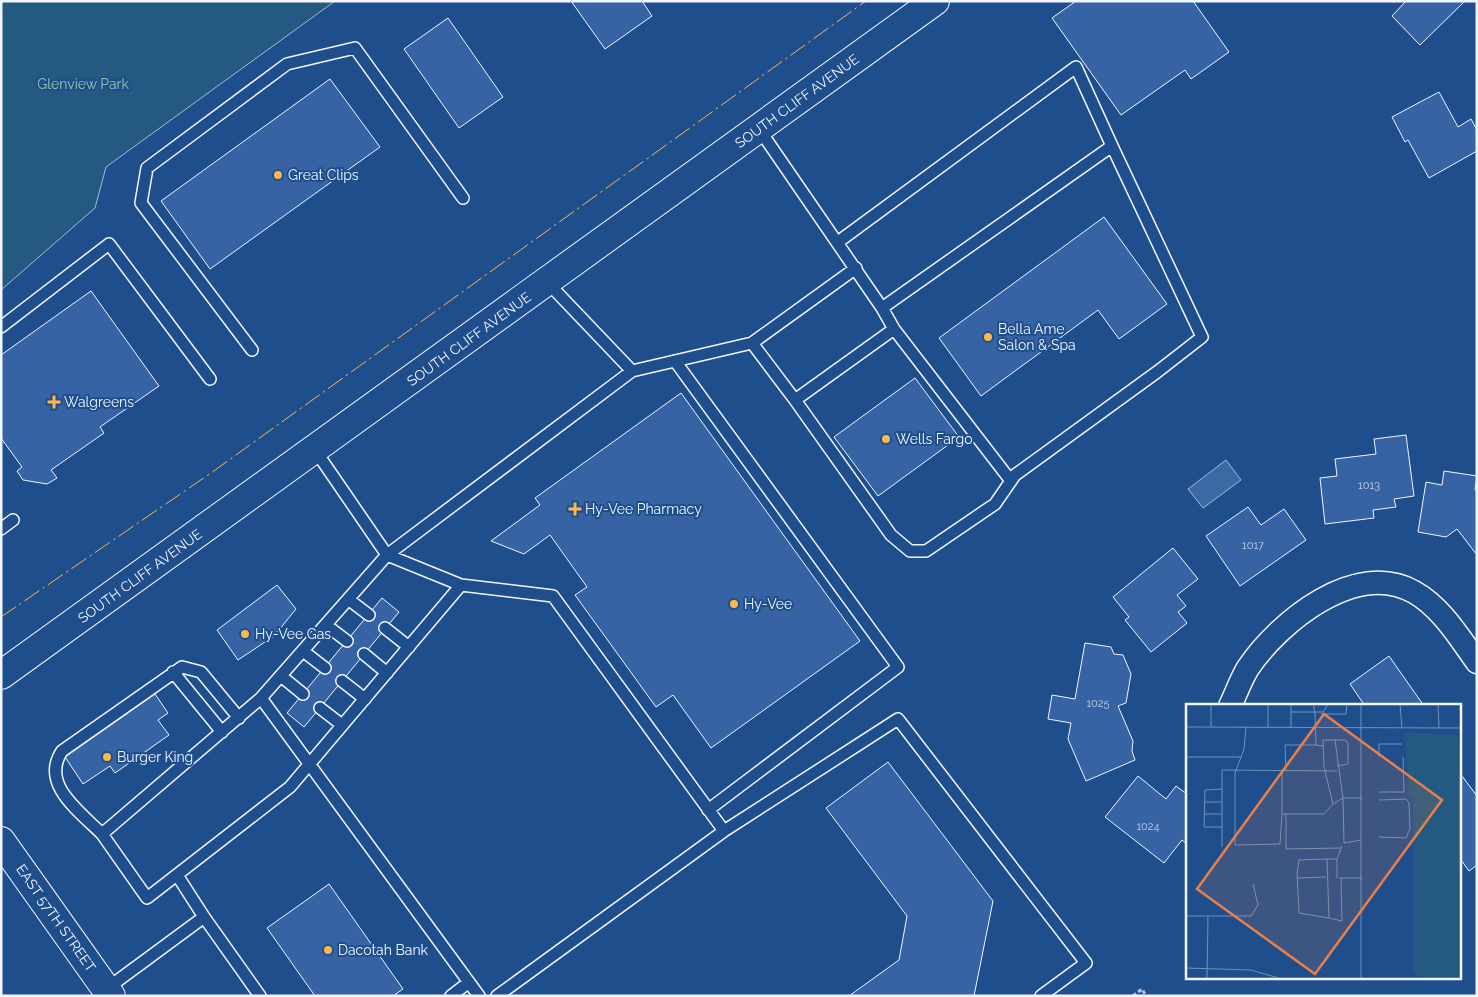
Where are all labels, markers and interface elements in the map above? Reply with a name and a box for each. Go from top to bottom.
street label: SOUTH CLIFF AVENUE [732,51,862,151]
park label: Glenview Park [37,76,129,92]
place label: Great Clips [288,167,359,183]
marker: Great Clips [272,169,284,181]
street label: SOUTH CLIFF AVENUE [404,289,534,389]
place label: Bella Ame Salon & Spa [998,321,1076,353]
marker: Bella Ame Salon & Spa [982,331,994,343]
place label: Walgreens [64,394,134,410]
marker: Walgreens [48,396,60,408]
place label: Wells Fargo [896,431,973,447]
marker: Wells Fargo [880,433,892,445]
house number: 1013 [1358,479,1380,492]
place label: Hy-Vee Pharmacy [585,501,702,517]
marker: Hy-Vee Pharmacy [569,503,581,515]
street label: SOUTH CLIFF AVENUE [75,526,205,626]
house number: 1017 [1242,539,1264,552]
place label: Hy-Vee [744,596,792,612]
marker: Hy-Vee [728,598,740,610]
place label: Hy-Vee Gas [255,626,331,642]
marker: Hy-Vee Gas [239,628,251,640]
house number: 1025 [1086,697,1110,710]
inset map [1186,704,1460,980]
place label: Burger King [117,749,193,765]
marker: Burger King [101,751,113,763]
house number: 1024 [1136,820,1160,833]
street label: EAST 57TH STREET [13,861,99,975]
place label: Dacotah Bank [338,942,429,958]
marker: Dacotah Bank [322,944,334,956]

